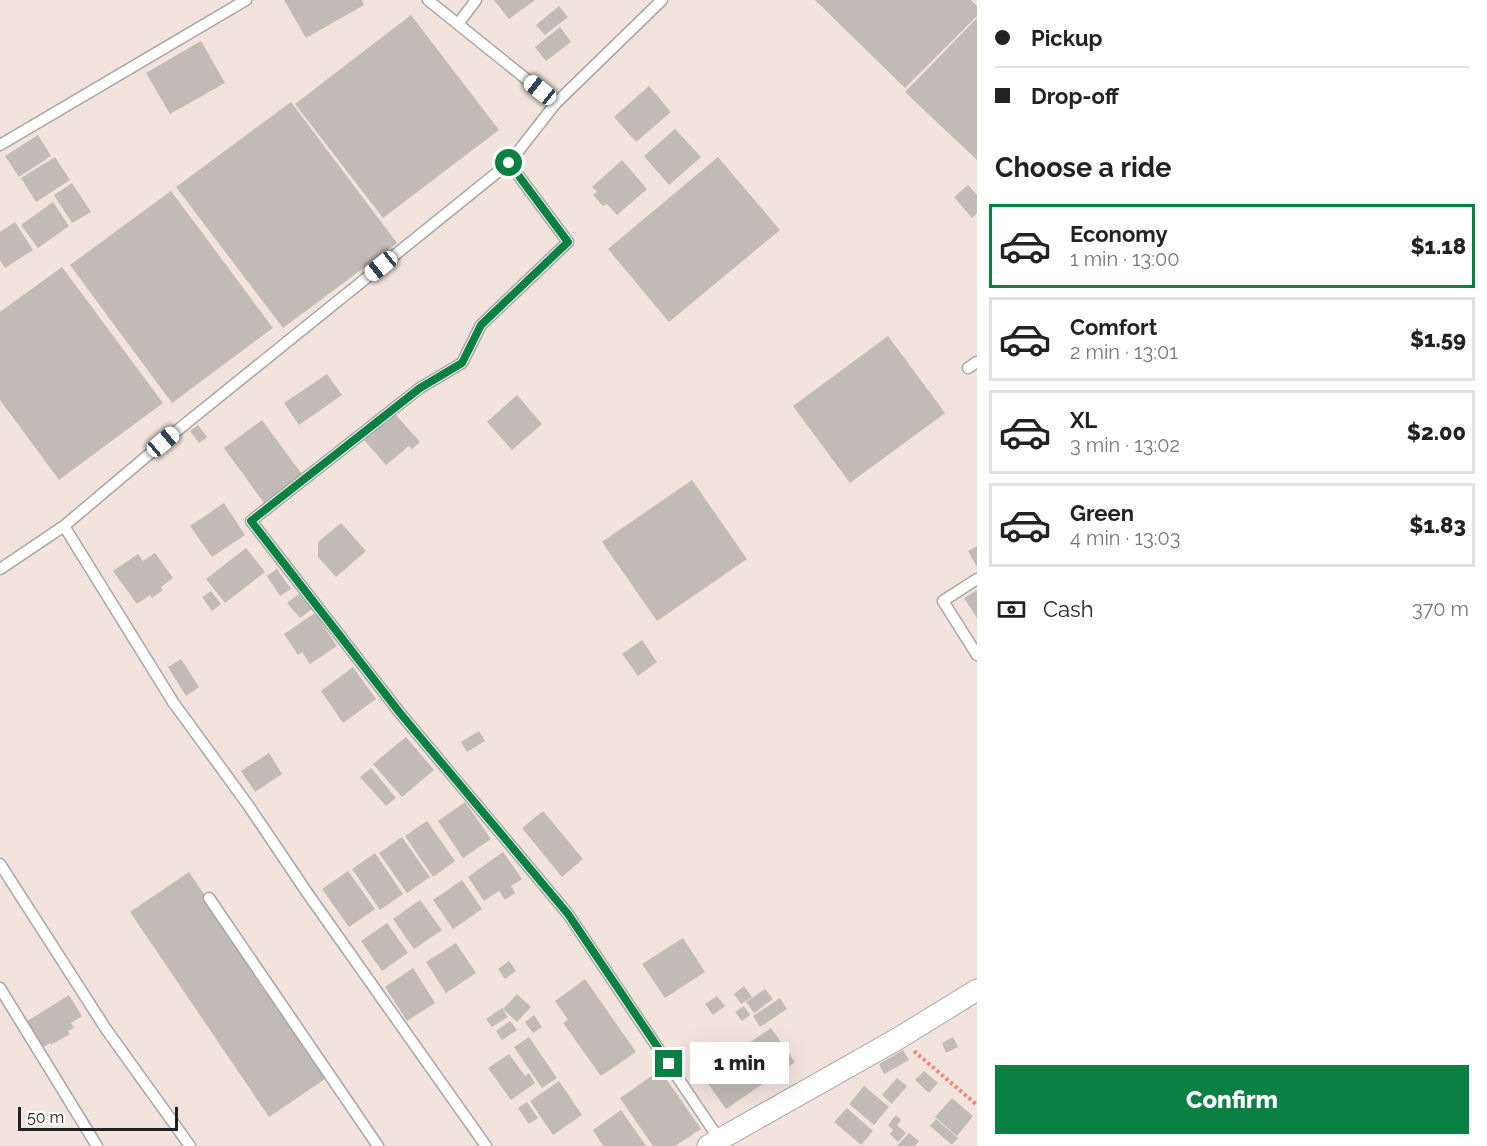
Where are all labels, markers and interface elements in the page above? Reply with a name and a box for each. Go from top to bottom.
text: Pickup [1031,25,1103,51]
car [520,72,560,108]
text: Drop-off [1031,83,1119,109]
route start [495,149,522,176]
text: Choose a ride [995,152,1171,183]
icon: car [998,219,1052,273]
text: Economy [1070,221,1168,247]
text: $1.18 [1410,233,1466,259]
text: 1 min · 13:00 [1070,247,1180,271]
car [361,248,401,284]
icon: car [998,312,1052,366]
text: Comfort [1070,314,1157,340]
text: $1.59 [1410,326,1466,352]
text: 2 min · 13:01 [1070,340,1178,364]
icon: car [998,405,1052,459]
text: XL [1070,407,1097,433]
text: $2.00 [1407,419,1466,445]
car [143,424,183,460]
text: 3 min · 13:02 [1070,433,1180,457]
icon: car [998,498,1052,552]
text: Green [1070,500,1134,526]
text: $1.83 [1409,512,1466,538]
text: 4 min · 13:03 [1070,526,1180,550]
icon: cash [995,593,1028,626]
text: Cash [1043,596,1094,622]
text: 370 m [1412,597,1469,621]
callout: 1 min [690,1043,789,1085]
route end [655,1050,682,1077]
text: 1 min [714,1051,765,1075]
button: Confirm [995,1065,1469,1134]
scale bar [18,1104,178,1132]
text: 50 m [27,1108,64,1127]

